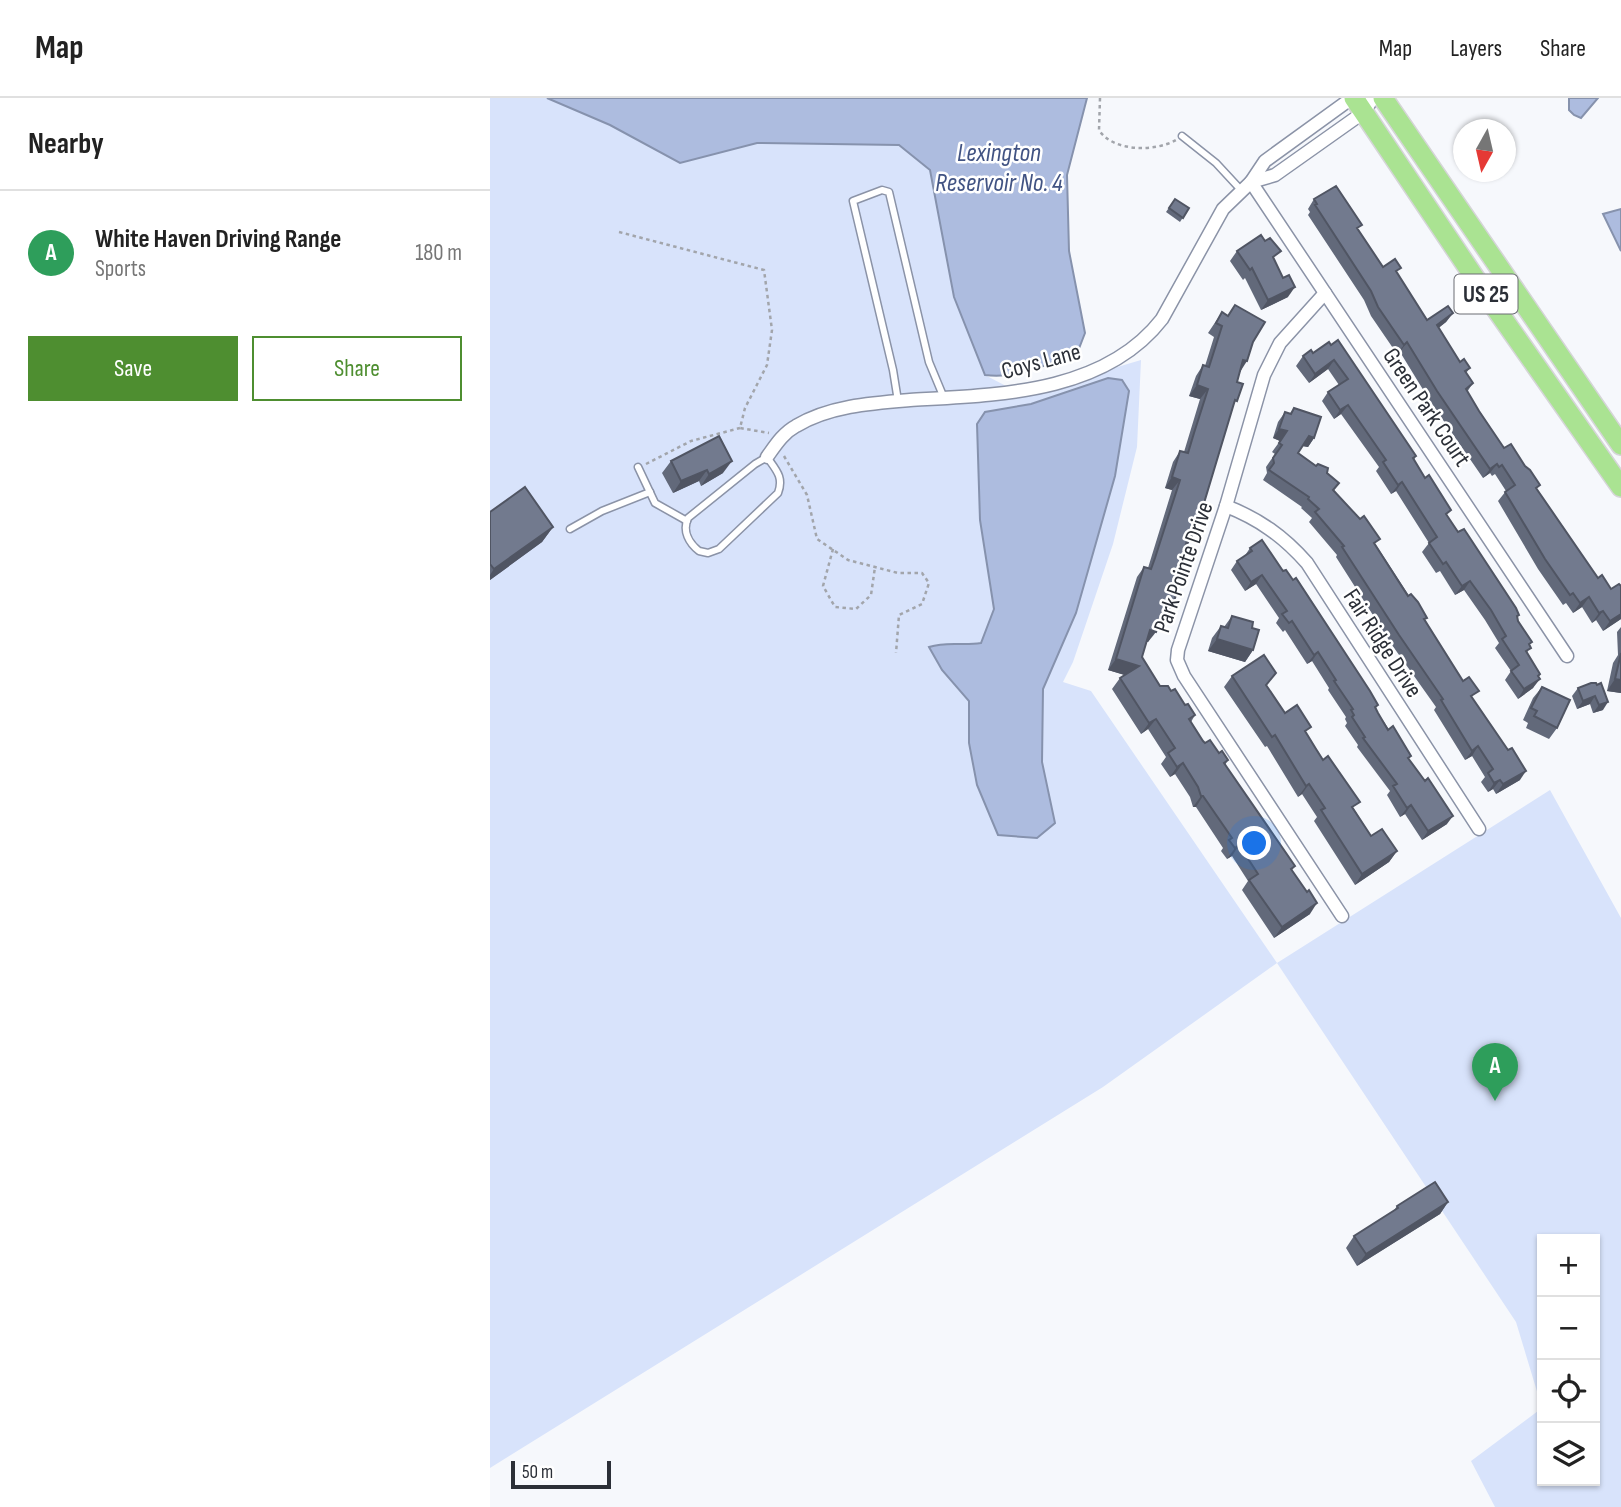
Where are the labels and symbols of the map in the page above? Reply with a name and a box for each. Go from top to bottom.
north arrow [1453,119,1516,182]
water label: Lexington Reservoir No. 4 [935,138,1063,199]
road number: US 25 [1454,274,1518,314]
street label: Coys Lane [998,337,1084,386]
street label: Green Park Court [1376,342,1477,472]
street label: Park Pointe Drive [1148,498,1219,636]
street label: Fair Ridge Drive [1337,584,1428,703]
your location [1237,826,1271,860]
pin: A [1472,1043,1518,1101]
scale bar [511,1458,611,1490]

